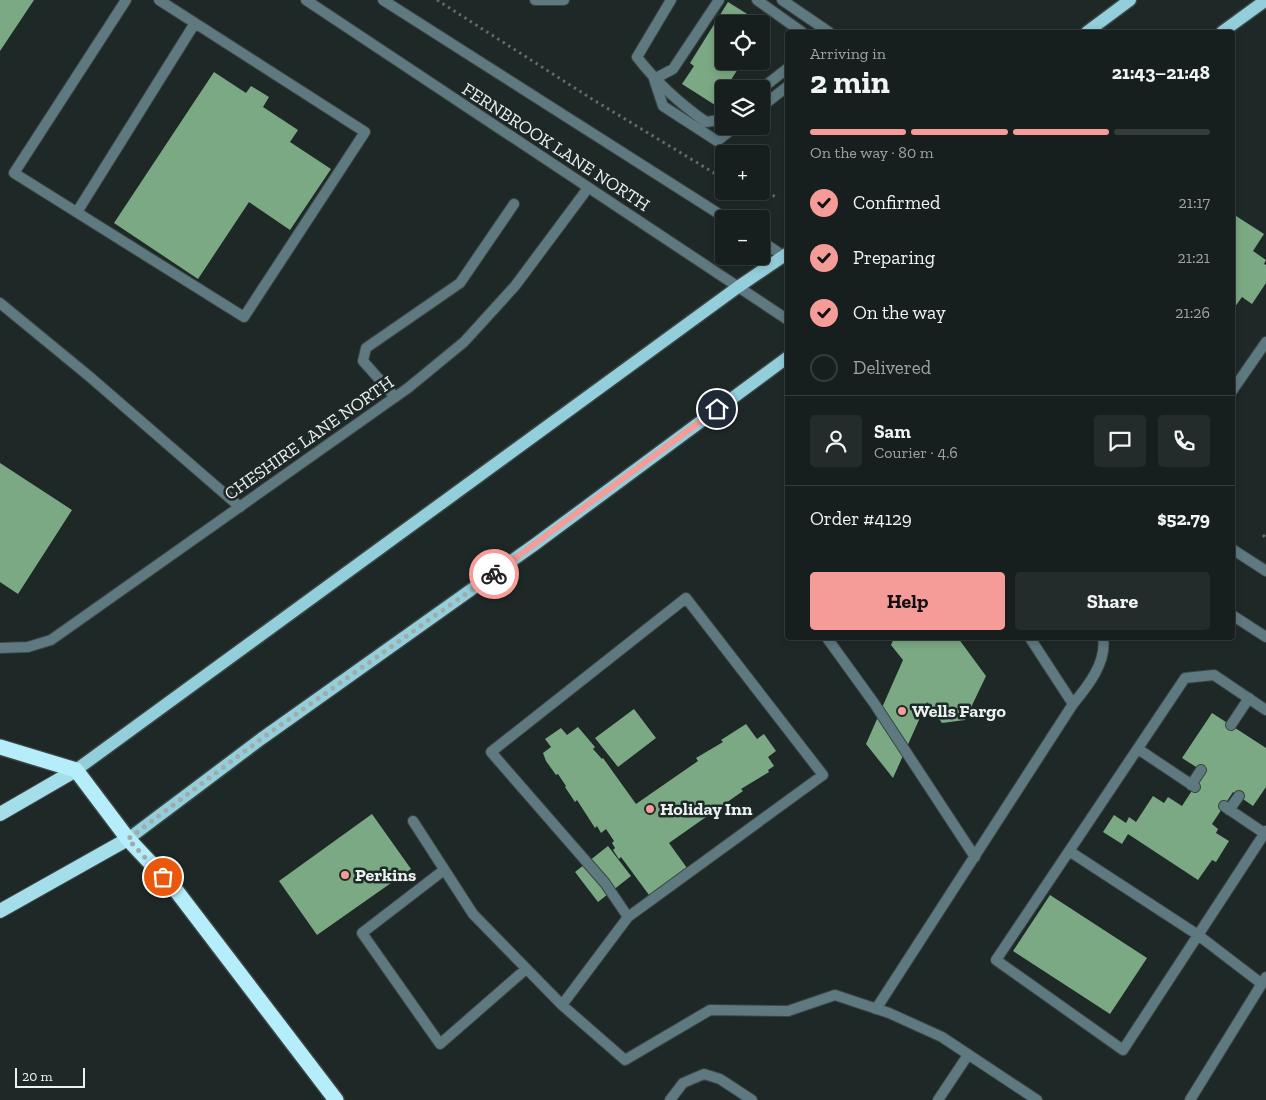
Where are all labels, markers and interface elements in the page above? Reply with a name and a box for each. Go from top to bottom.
map controls [715,15,770,265]
button: locate [715,15,770,70]
text: Arriving in [810,44,886,63]
text: 21:43–21:48 [1112,61,1210,84]
text: 2 min [810,63,890,101]
street label: FERNBROOK LANE NORTH [458,78,654,216]
button: layers [715,80,770,135]
text: On the way · 80 m [810,143,934,162]
button: + [715,145,770,200]
icon: check [810,189,838,217]
text: Confirmed [853,191,940,214]
text: 21:17 [1179,193,1210,212]
button: − [715,210,770,265]
icon: check [810,244,838,272]
text: Preparing [853,246,935,269]
text: 21:21 [1178,248,1210,267]
icon: check [810,299,838,327]
text: On the way [853,301,946,324]
text: 21:26 [1175,303,1210,322]
text: Delivered [853,356,931,379]
street label: CHESHIRE LANE NORTH [220,371,398,505]
pin [696,388,738,430]
icon: home [703,395,731,423]
button: person [810,415,862,467]
button: chat [1094,415,1146,467]
button: phone [1158,415,1210,467]
text: Sam [874,420,911,443]
text: Courier · 4.6 [874,443,958,462]
text: Order #4129 [810,507,912,530]
text: $52.79 [1157,507,1210,530]
courier [469,549,519,599]
icon: bike [480,560,508,588]
button: Help [810,572,1005,630]
button: Share [1015,572,1210,630]
place label: Wells Fargo [912,700,1007,722]
marker: Wells Fargo [896,705,908,717]
place label: Holiday Inn [660,798,753,820]
marker: Holiday Inn [644,803,656,815]
pin [142,856,184,898]
icon: bag [149,863,177,891]
place label: Perkins [355,864,416,886]
marker: Perkins [339,869,351,881]
scale bar [15,1065,85,1088]
text: 20 m [22,1068,53,1085]

